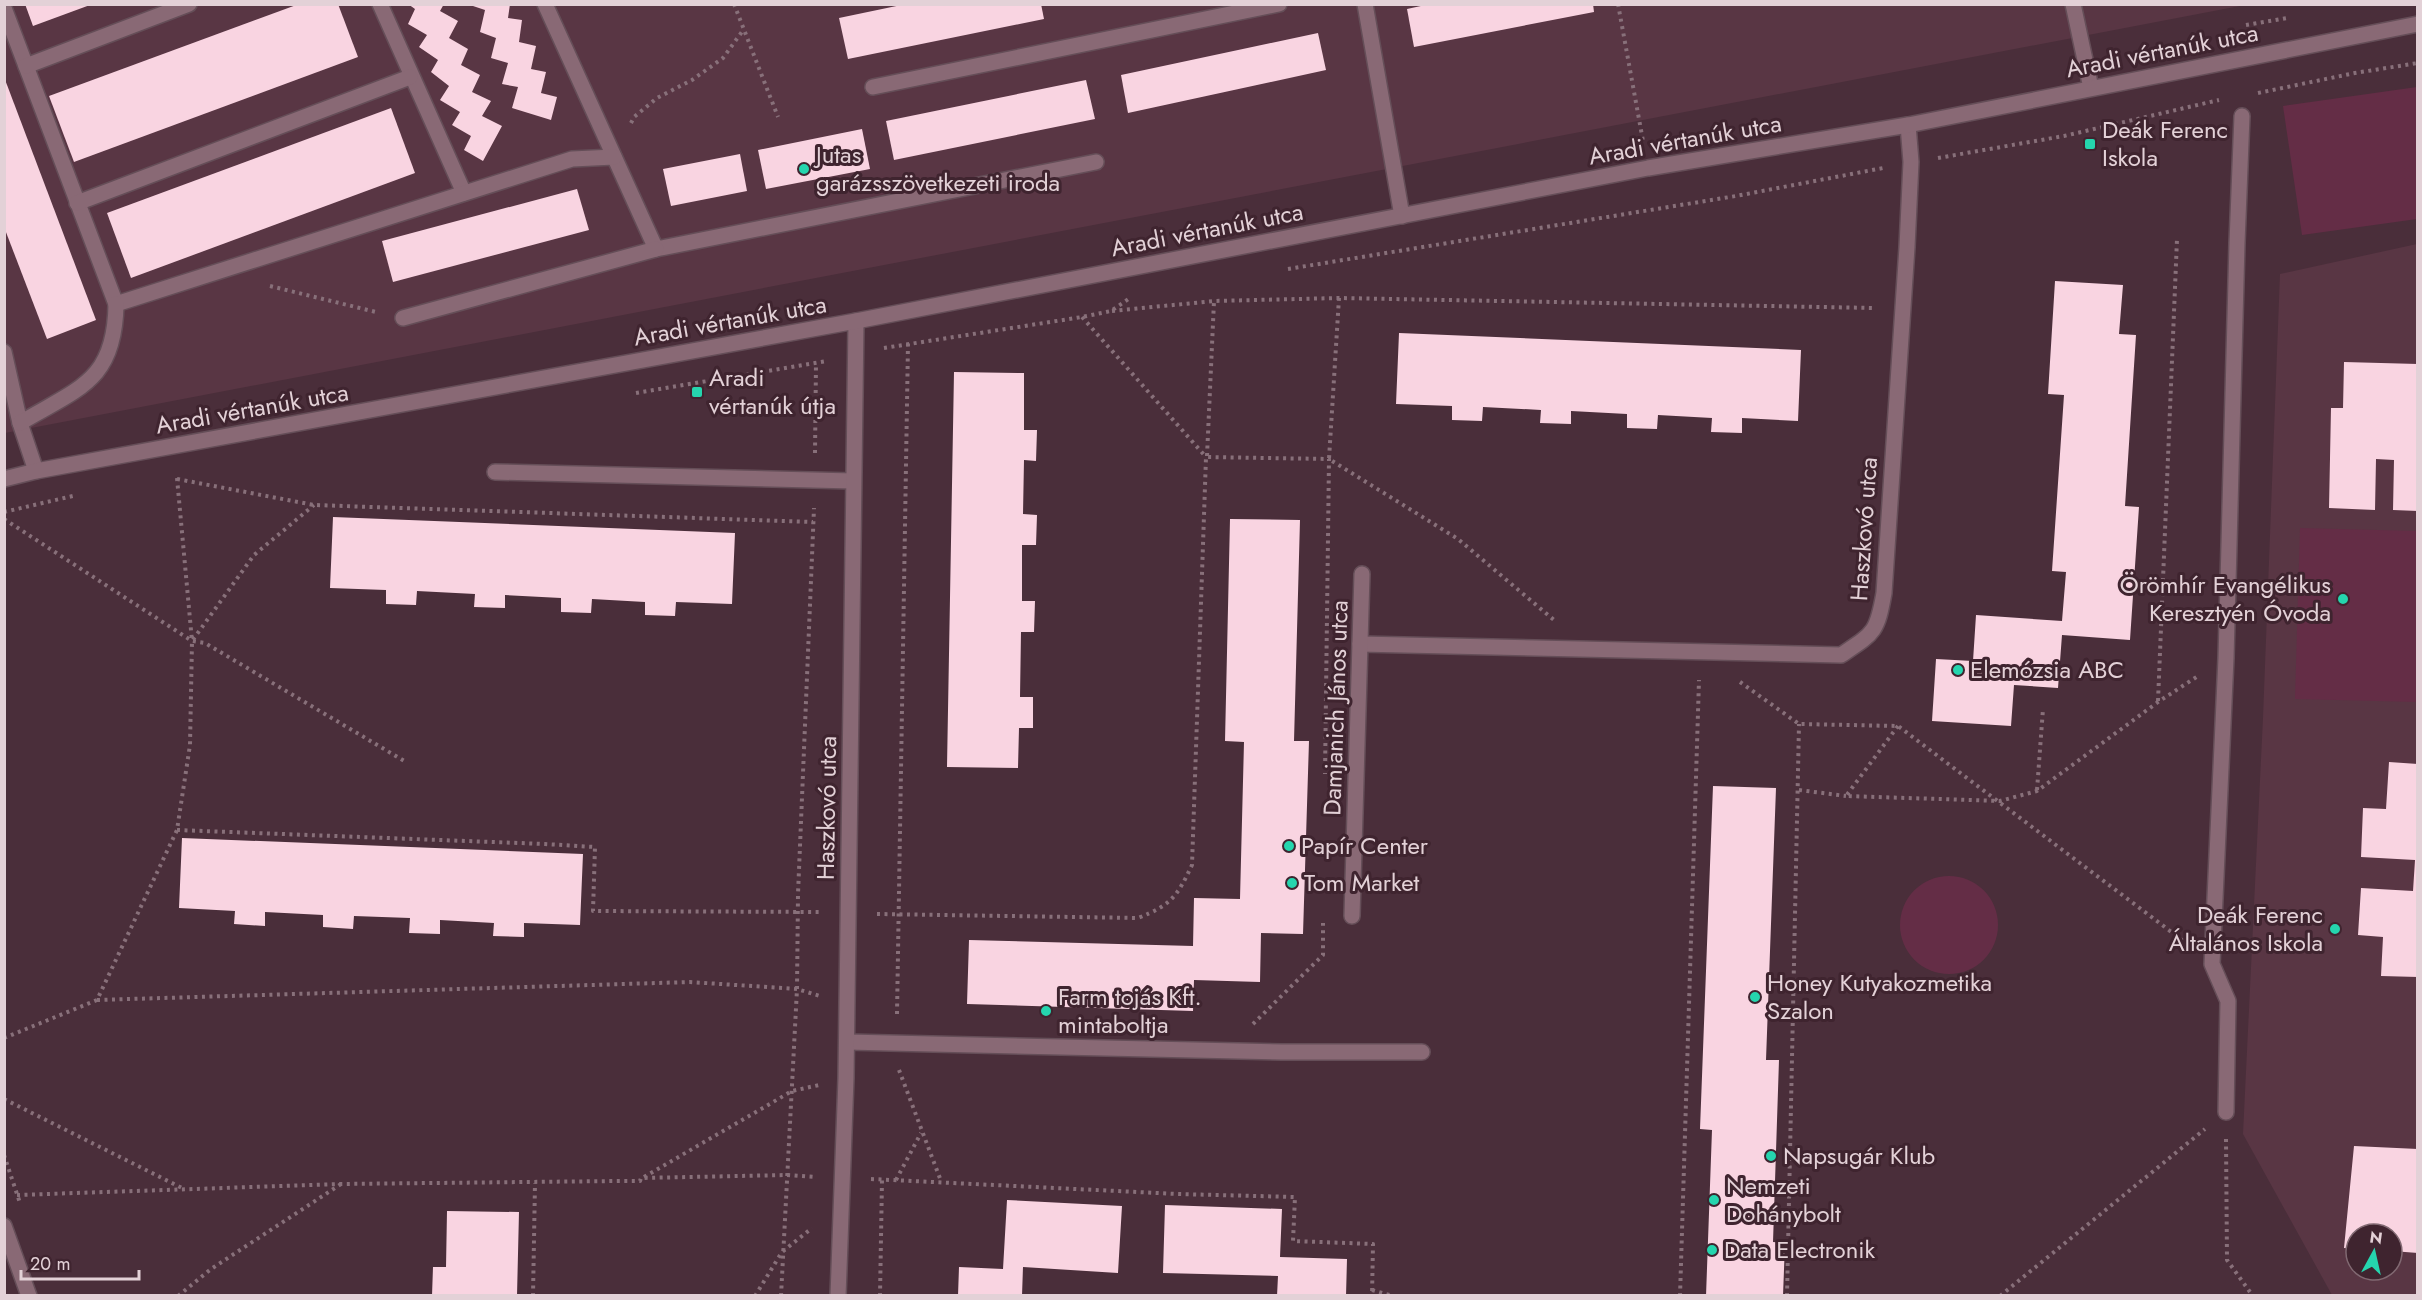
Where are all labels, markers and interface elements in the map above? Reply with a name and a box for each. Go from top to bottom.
street label: Aradi vértanúk utca [2063,15,2261,86]
street label: Aradi vértanúk utca [1586,105,1784,174]
place label: Deák Ferenc Iskola [2102,112,2228,175]
place label: Jutas garázsszövetkezeti iroda [813,137,1060,200]
marker: Deák Ferenc Iskola [2083,137,2097,151]
marker: Jutas garázsszövetkezeti iroda [797,162,811,176]
street label: Aradi vértanúk utca [1108,194,1306,265]
street label: Aradi vértanúk utca [631,286,829,355]
place label: Aradi vértanúk útja [709,360,836,423]
street label: Aradi vértanúk utca [153,374,351,443]
marker: Aradi vértanúk útja [690,385,704,399]
street label: Haszkovó utca [1841,456,1886,602]
place label: Örömhír Evangélikus Keresztyén Óvoda [2120,567,2331,630]
marker: Örömhír Evangélikus Keresztyén Óvoda [2336,592,2350,606]
street label: Damjanich János utca [1314,600,1357,816]
place label: Elemózsia ABC [1970,652,2124,687]
marker: Elemózsia ABC [1951,663,1965,677]
street label: Haszkovó utca [808,736,845,880]
place label: Papír Center [1301,828,1429,863]
marker: Papír Center [1282,839,1296,853]
place label: Tom Market [1304,865,1420,900]
marker: Tom Market [1285,876,1299,890]
place label: Deák Ferenc Általános Iskola [2169,897,2323,960]
marker: Deák Ferenc Általános Iskola [2328,922,2342,936]
place label: Honey Kutyakozmetika Szalon [1767,965,1992,1028]
place label: Farm tojás Kft. mintaboltja [1058,979,1202,1042]
marker: Honey Kutyakozmetika Szalon [1748,990,1762,1004]
marker: Farm tojás Kft. mintaboltja [1039,1004,1053,1018]
place label: Napsugár Klub [1783,1138,1935,1173]
marker: Napsugár Klub [1764,1149,1778,1163]
place label: Nemzeti Dohánybolt [1726,1168,1841,1231]
marker: Nemzeti Dohánybolt [1707,1193,1721,1207]
north arrow [2344,1222,2404,1282]
text: N [2368,1225,2384,1250]
place label: Data Electronik [1724,1232,1875,1267]
scale bar [21,1243,140,1281]
marker: Data Electronik [1705,1243,1719,1257]
text: 20 m [30,1251,70,1277]

